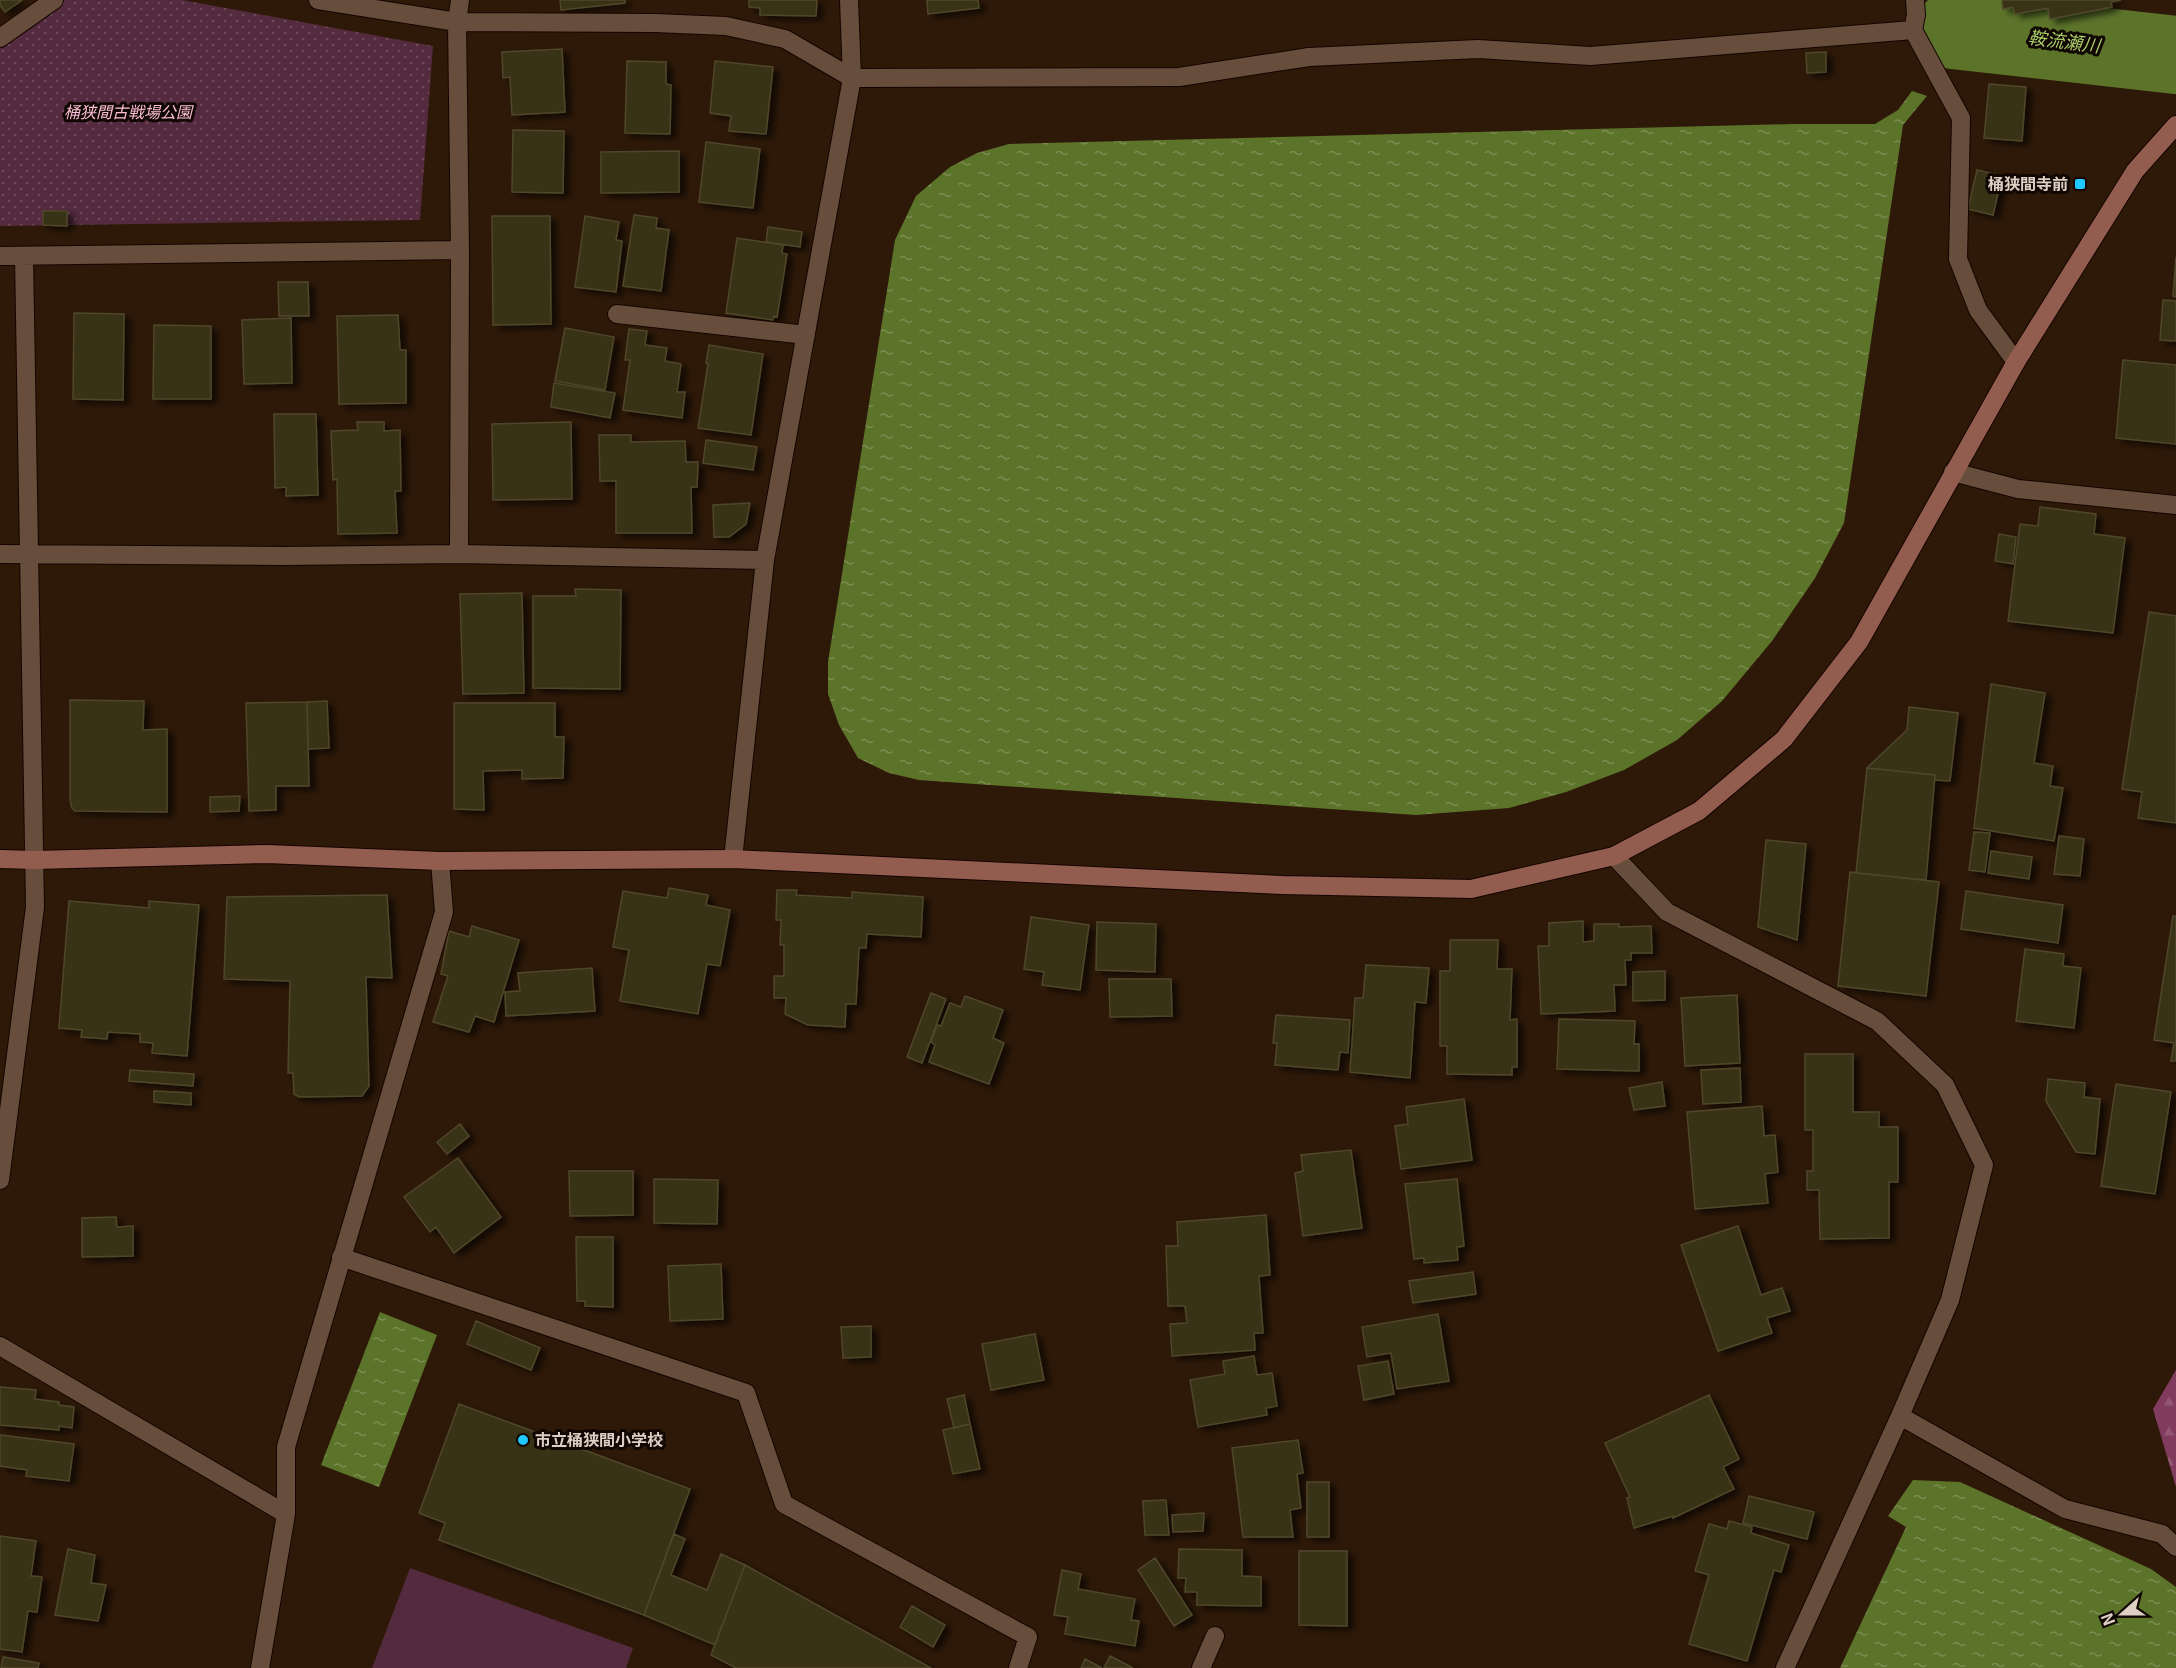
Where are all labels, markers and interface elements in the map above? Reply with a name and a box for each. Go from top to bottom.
water label: 鞍流瀬川 [2027,23,2104,58]
park label: 桶狭間古戦場公園 [64,99,194,123]
place label: 桶狭間寺前 [1987,171,2068,195]
marker: 桶狭間寺前 [2073,177,2087,191]
place label: 市立桶狭間小学校 [535,1427,663,1451]
marker: 市立桶狭間小学校 [516,1433,530,1447]
north arrow [2092,1584,2152,1644]
text: N [2094,1610,2120,1630]

